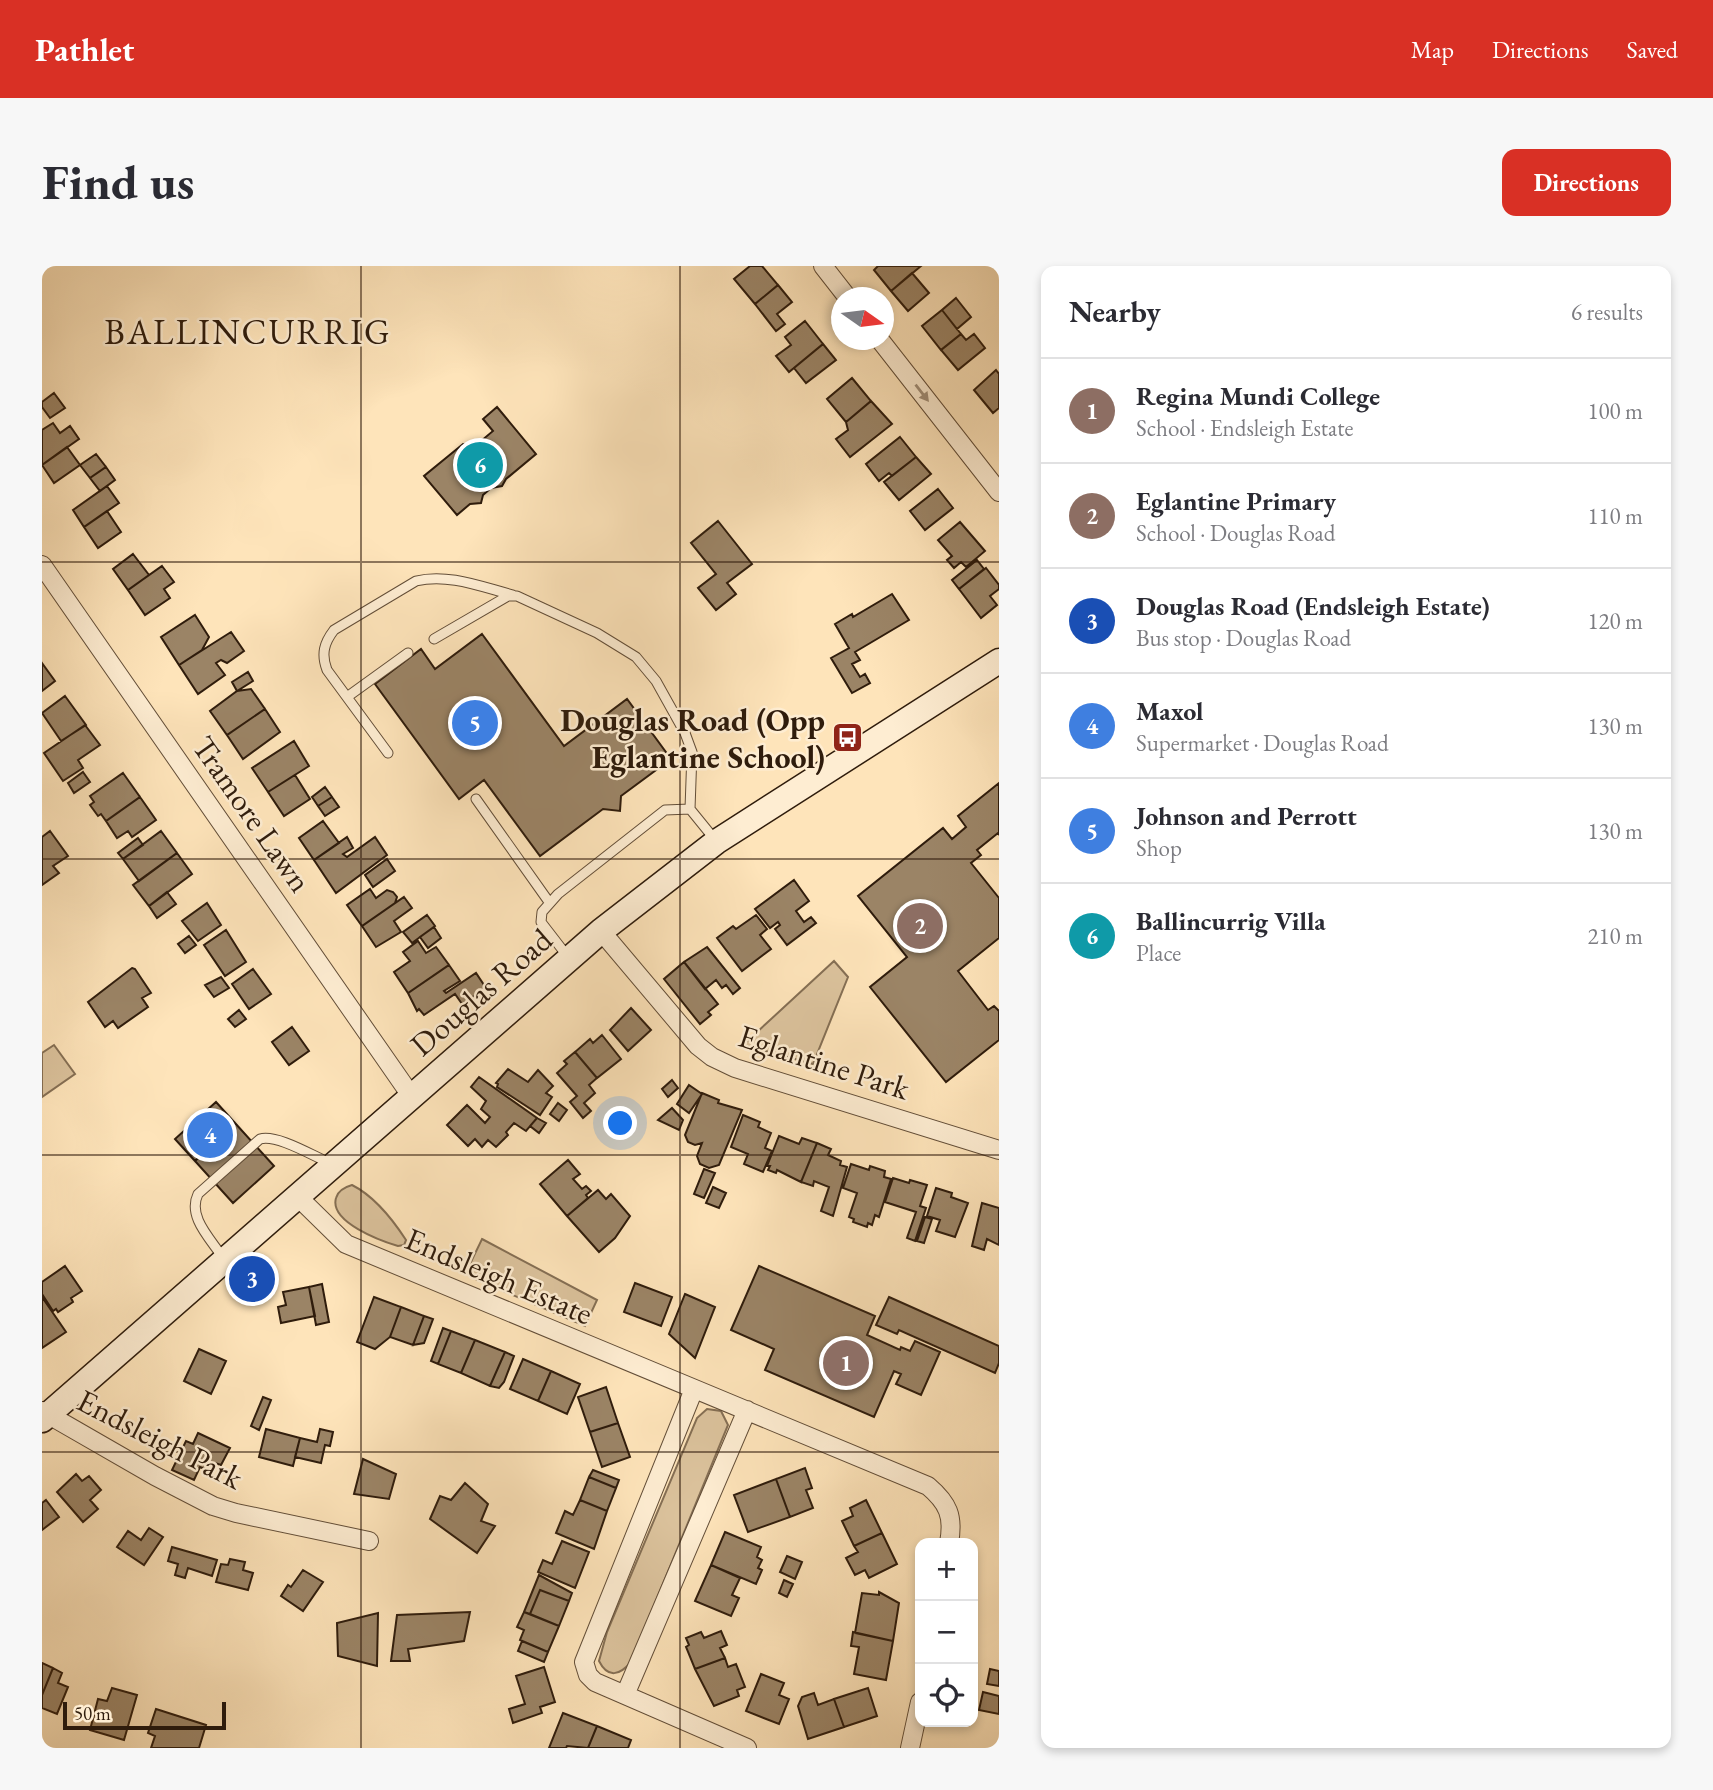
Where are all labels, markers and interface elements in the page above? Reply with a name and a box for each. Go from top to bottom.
text: Pathlet [35,28,134,71]
text: Map [1411,34,1454,65]
text: Directions [1492,34,1589,65]
text: Saved [1627,34,1678,65]
button: Directions [1502,149,1671,216]
text: Find us [42,150,194,214]
north arrow [831,287,894,350]
text: Nearby [1069,292,1161,331]
text: 6 results [1571,297,1643,327]
district label: BALLINCURRIG [104,309,392,354]
text: Regina Mundi College [1136,379,1380,413]
one-way arrow [915,384,930,402]
text: 1 [1086,396,1098,426]
text: 100 m [1587,396,1643,426]
text: School · Endsleigh Estate [1136,413,1353,443]
pin: 6 [457,439,503,491]
text: Eglantine Primary [1136,484,1336,518]
text: 2 [1086,501,1098,531]
text: 110 m [1587,501,1643,531]
text: School · Douglas Road [1136,518,1335,548]
text: Douglas Road (Endsleigh Estate) [1136,589,1490,623]
text: 3 [1086,606,1098,636]
text: 120 m [1587,606,1643,636]
text: Bus stop · Douglas Road [1136,623,1351,653]
text: Maxol [1136,694,1203,728]
pin: 5 [452,697,498,749]
place label: Douglas Road (Opp Eglantine School) [560,699,825,778]
text: 4 [1086,711,1098,741]
text: 130 m [1587,711,1643,741]
bus stop icon: Douglas Road (Opp Eglantine School) [831,721,865,755]
street label: Tramore Lawn [183,728,321,901]
text: Supermarket · Douglas Road [1136,728,1389,758]
text: Johnson and Perrott [1136,799,1357,833]
text: 5 [1086,816,1098,846]
text: 130 m [1587,816,1643,846]
text: Shop [1136,833,1182,863]
pin: 2 [897,900,943,952]
text: Ballincurrig Villa [1136,904,1326,938]
street label: Douglas Road [401,918,561,1065]
text: 6 [1086,921,1098,951]
text: 210 m [1587,921,1643,951]
text: Place [1136,938,1181,968]
street label: Eglantine Park [733,1015,916,1110]
your location [603,1106,637,1140]
pin: 4 [187,1109,233,1161]
street label: Endsleigh Estate [399,1218,599,1334]
pin: 3 [229,1253,275,1305]
pin: 1 [823,1337,869,1389]
street label: Endsleigh Park [70,1379,251,1499]
map controls [915,1538,978,1727]
button: + [915,1538,978,1601]
button: − [915,1601,978,1664]
button: locate [915,1664,978,1727]
scale bar [63,1699,226,1731]
text: 50 m [74,1701,111,1726]

